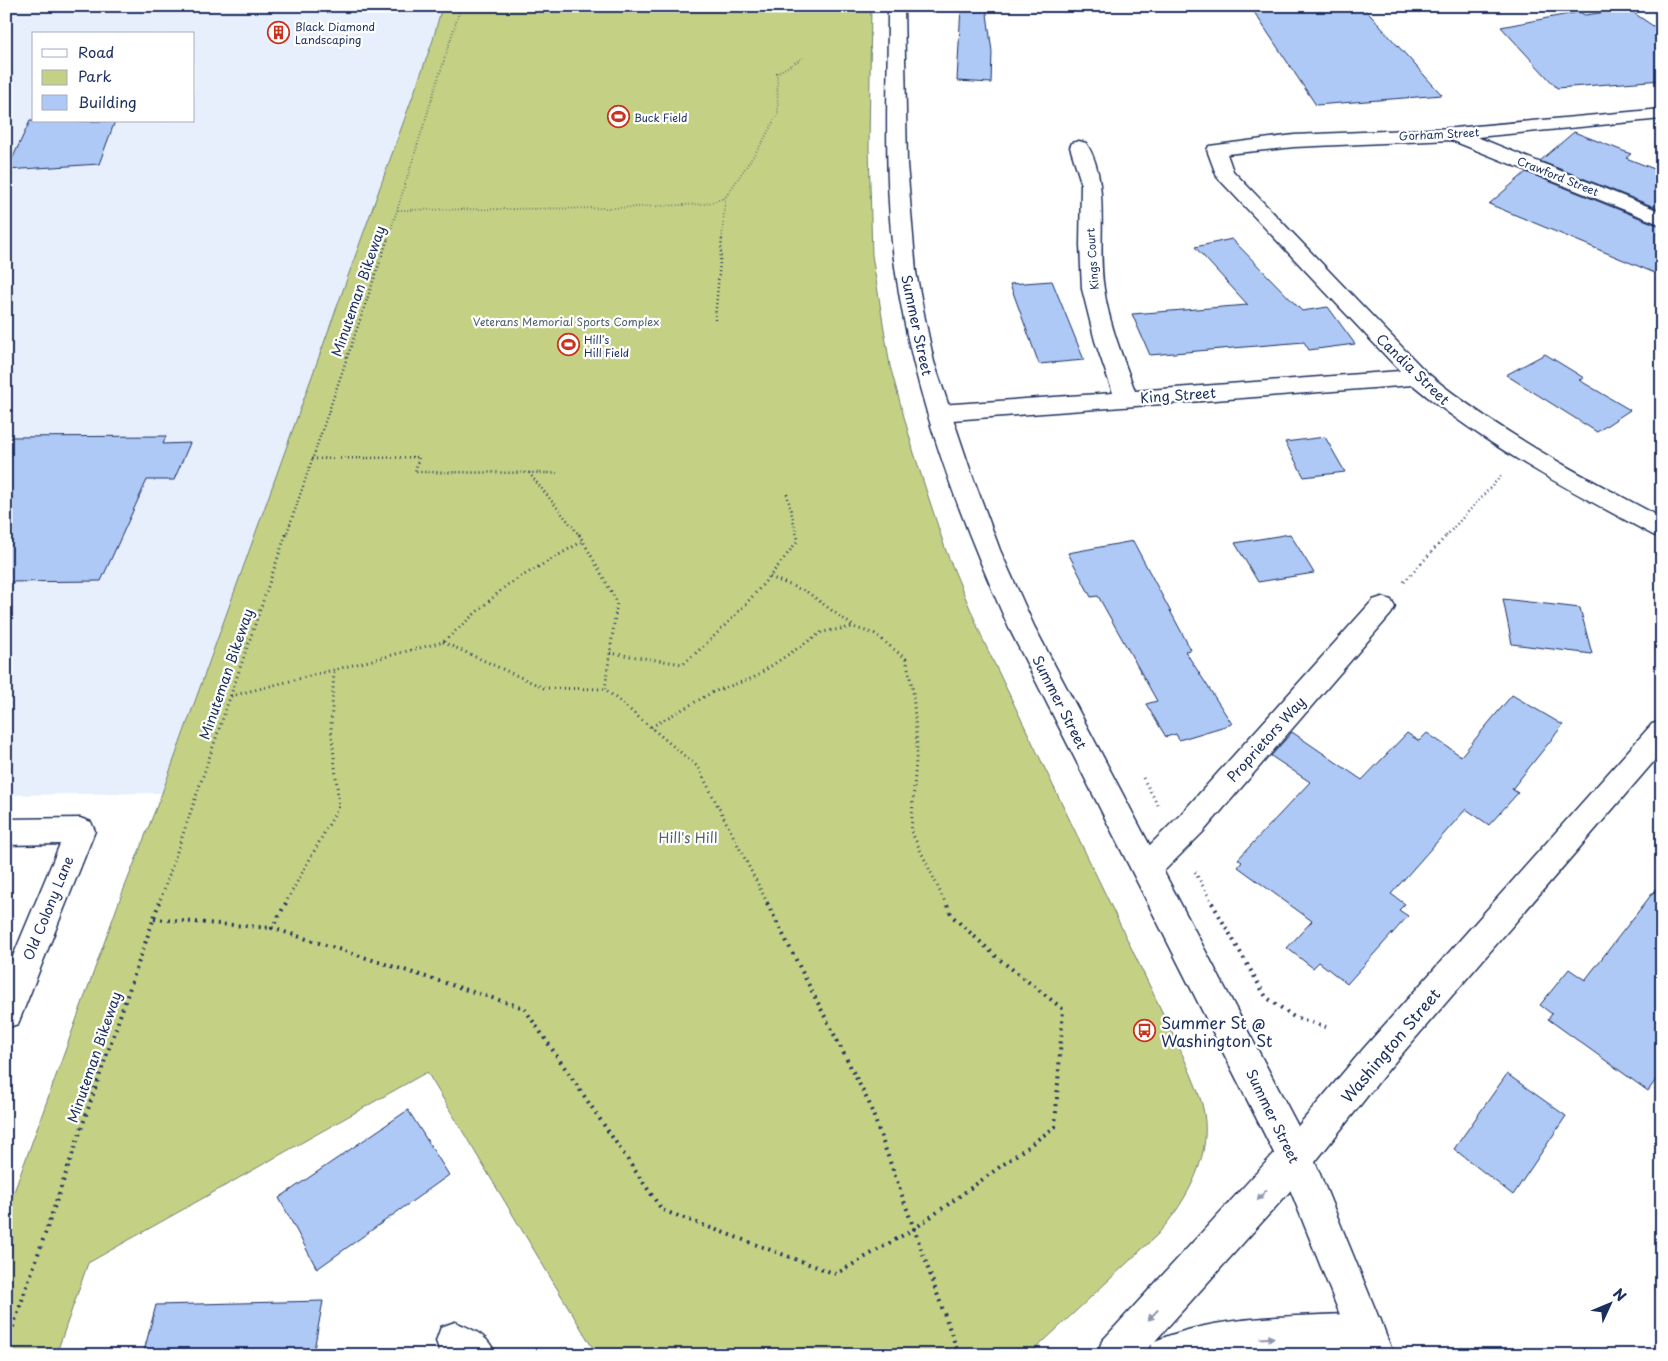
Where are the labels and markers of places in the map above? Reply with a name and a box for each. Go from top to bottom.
place label: Black Diamond Landscaping [295,18,375,48]
building icon: Black Diamond Landscaping [267,20,291,44]
sports icon: Buck Field [606,105,630,129]
place label: Buck Field [634,109,687,126]
place label: Hill's Hill Field [584,331,629,361]
sports icon: Hill's Hill Field [556,333,580,357]
place label: Summer St @ Washington St [1161,1010,1272,1052]
bus stop icon: Summer St @ Washington St [1133,1019,1157,1043]

